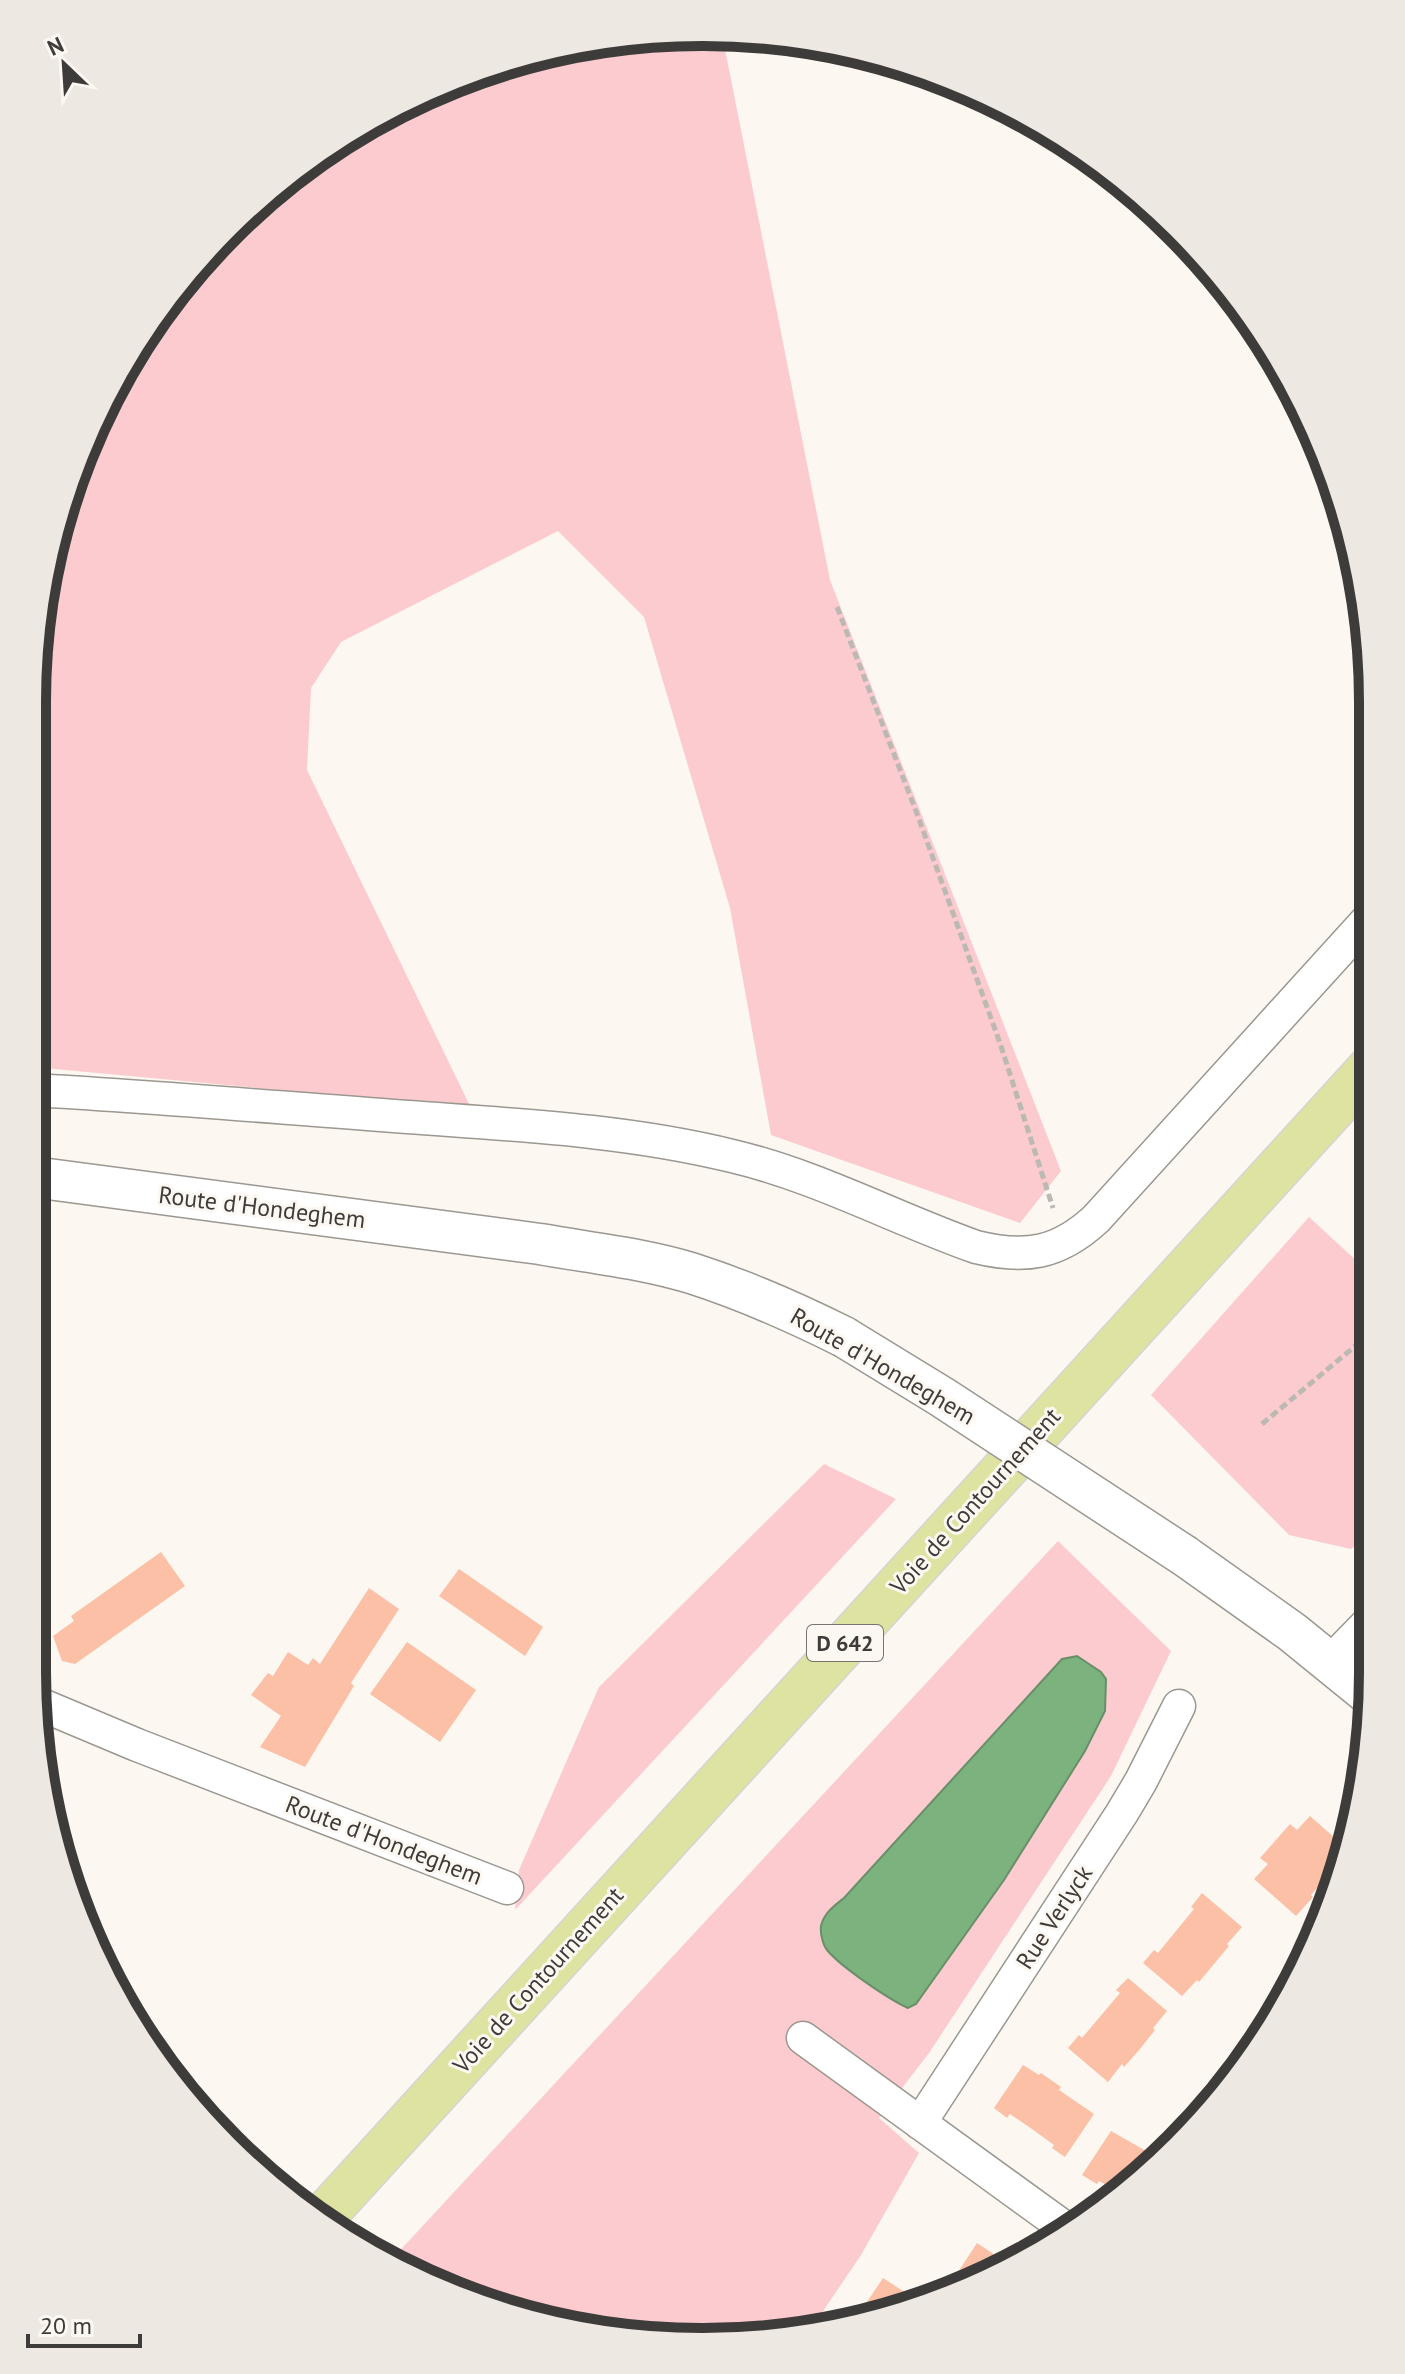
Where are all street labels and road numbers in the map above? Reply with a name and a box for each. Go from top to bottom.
street label: Route d'Hondeghem [157,1179,367,1235]
street label: Route d'Hondeghem [785,1301,981,1431]
street label: Voie de Contournement [882,1401,1067,1602]
road number: D 642 [807,1625,883,1661]
street label: Route d'Hondeghem [281,1788,487,1892]
street label: Rue Verlyck [1009,1859,1099,1975]
street label: Voie de Contournement [445,1880,630,2081]

